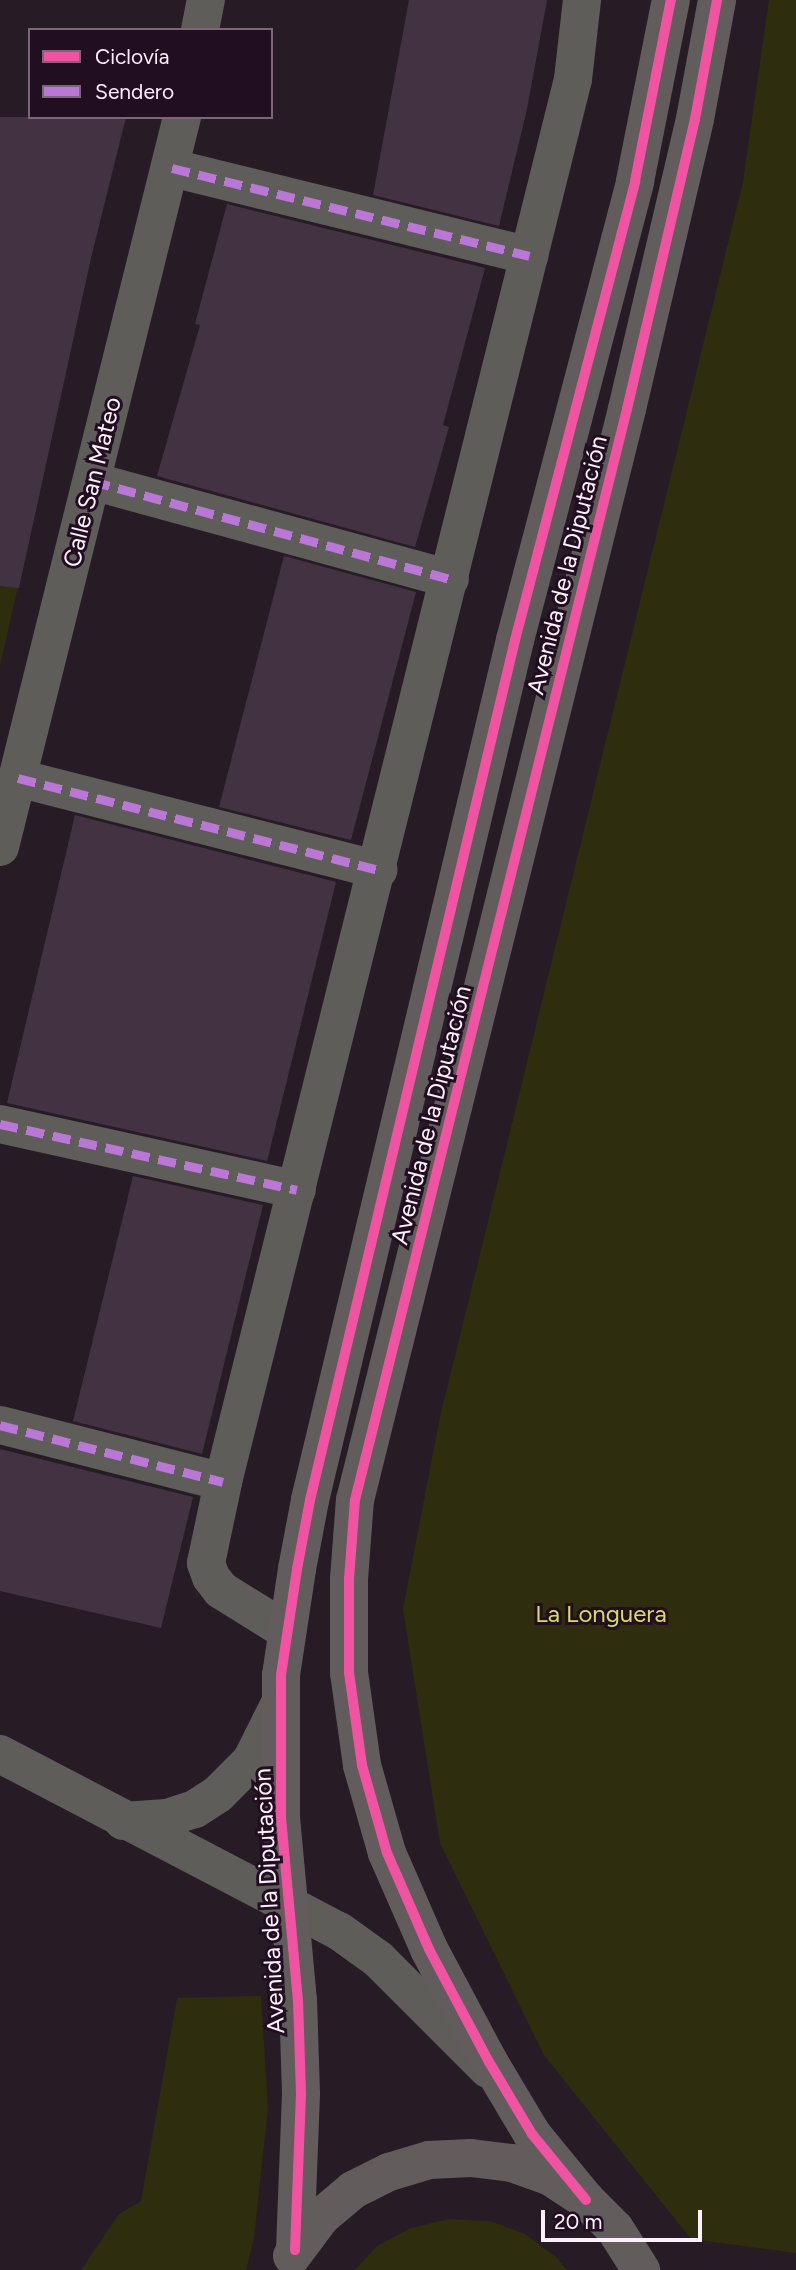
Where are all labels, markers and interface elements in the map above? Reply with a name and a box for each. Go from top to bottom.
legend [28,28,273,119]
text: Ciclovía [95,44,169,69]
text: Sendero [95,79,174,104]
street label: Calle San Mateo [57,394,127,570]
street label: Avenida de la Diputación [521,433,613,697]
street label: Avenida de la Diputación [385,983,477,1247]
park label: La Longuera [535,1600,667,1628]
street label: Avenida de la Diputación [248,1768,290,2034]
scale bar [544,2196,705,2240]
text: 20 m [554,2209,602,2234]

